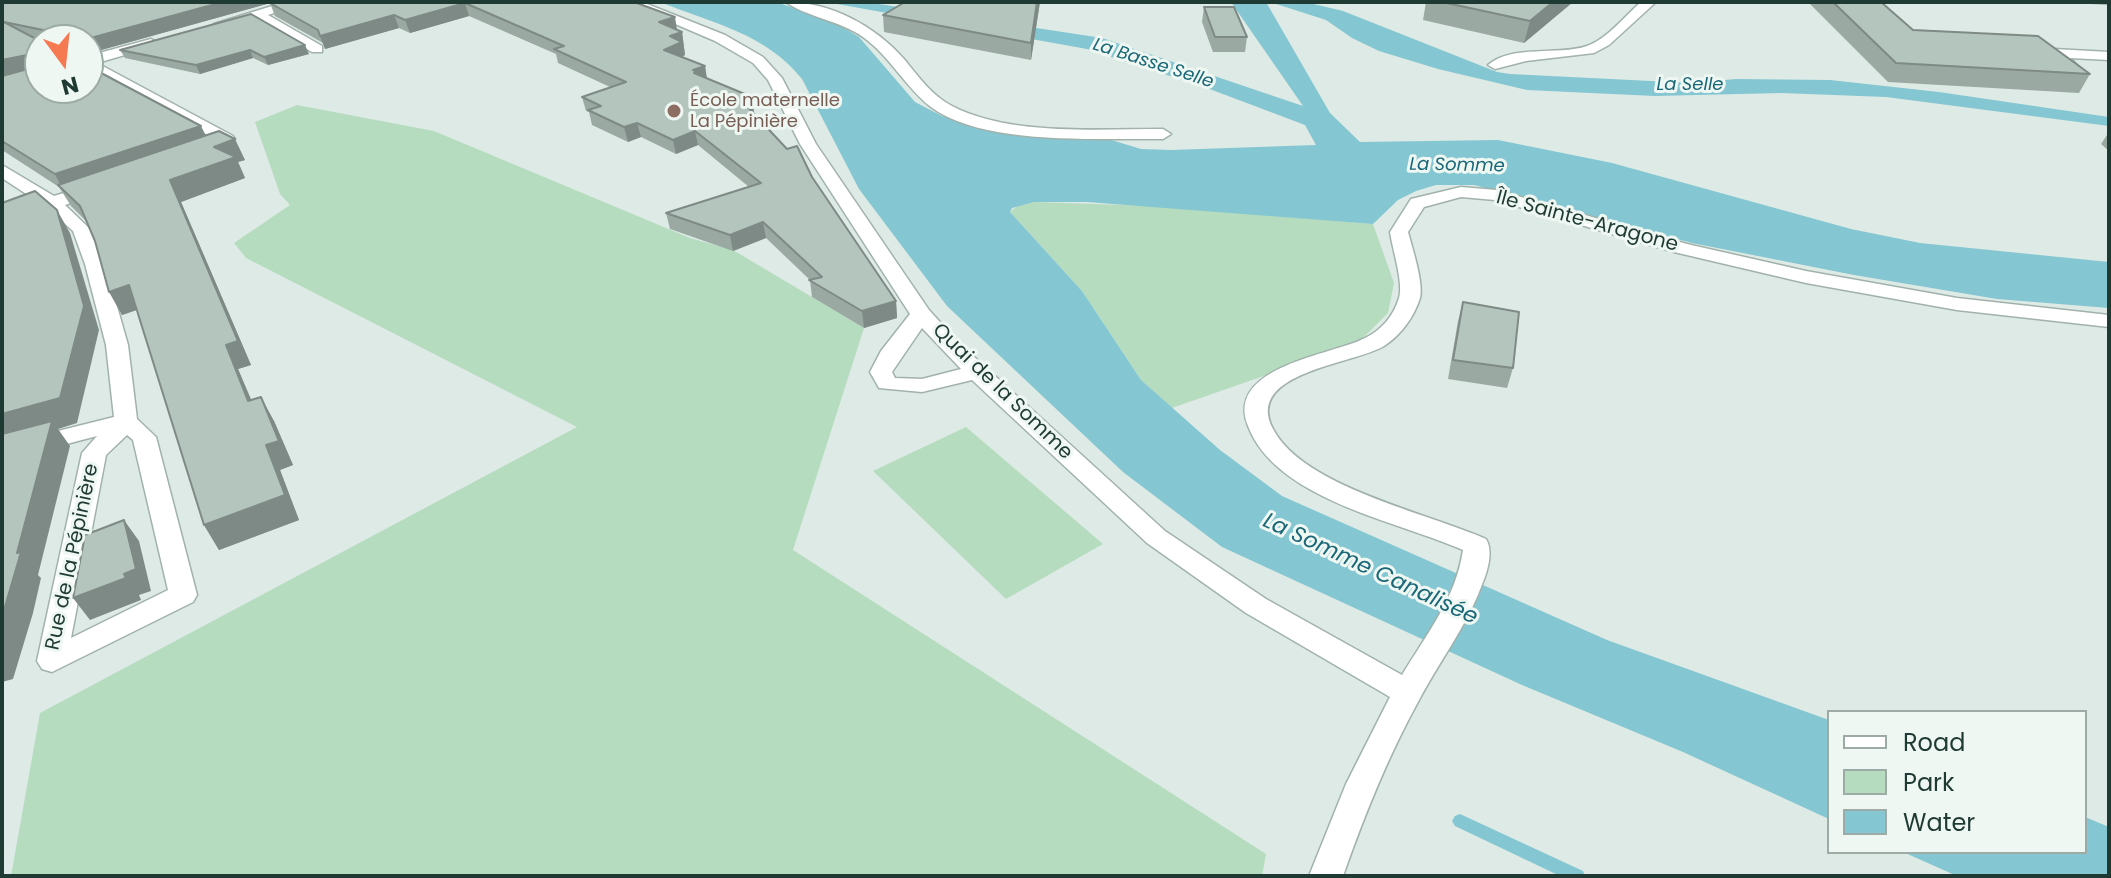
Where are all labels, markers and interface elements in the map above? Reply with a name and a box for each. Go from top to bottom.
north arrow [24,24,104,104]
water label: La Basse Selle [1090,34,1216,94]
text: N [58,69,82,103]
water label: La Selle [1657,74,1723,96]
place label: École maternelle La Pépinière [690,90,840,132]
marker: École maternelle La Pépinière [665,102,683,120]
water label: La Somme [1409,154,1505,178]
street label: Île Sainte-Aragone [1493,186,1681,258]
street label: Quai de la Somme [927,319,1077,465]
street label: Rue de la Pépinière [41,462,105,652]
water label: La Somme Canalisée [1259,509,1481,631]
legend [1827,710,2087,854]
text: Road [1903,726,1965,759]
text: Park [1903,766,1954,799]
text: Water [1903,806,1975,839]

